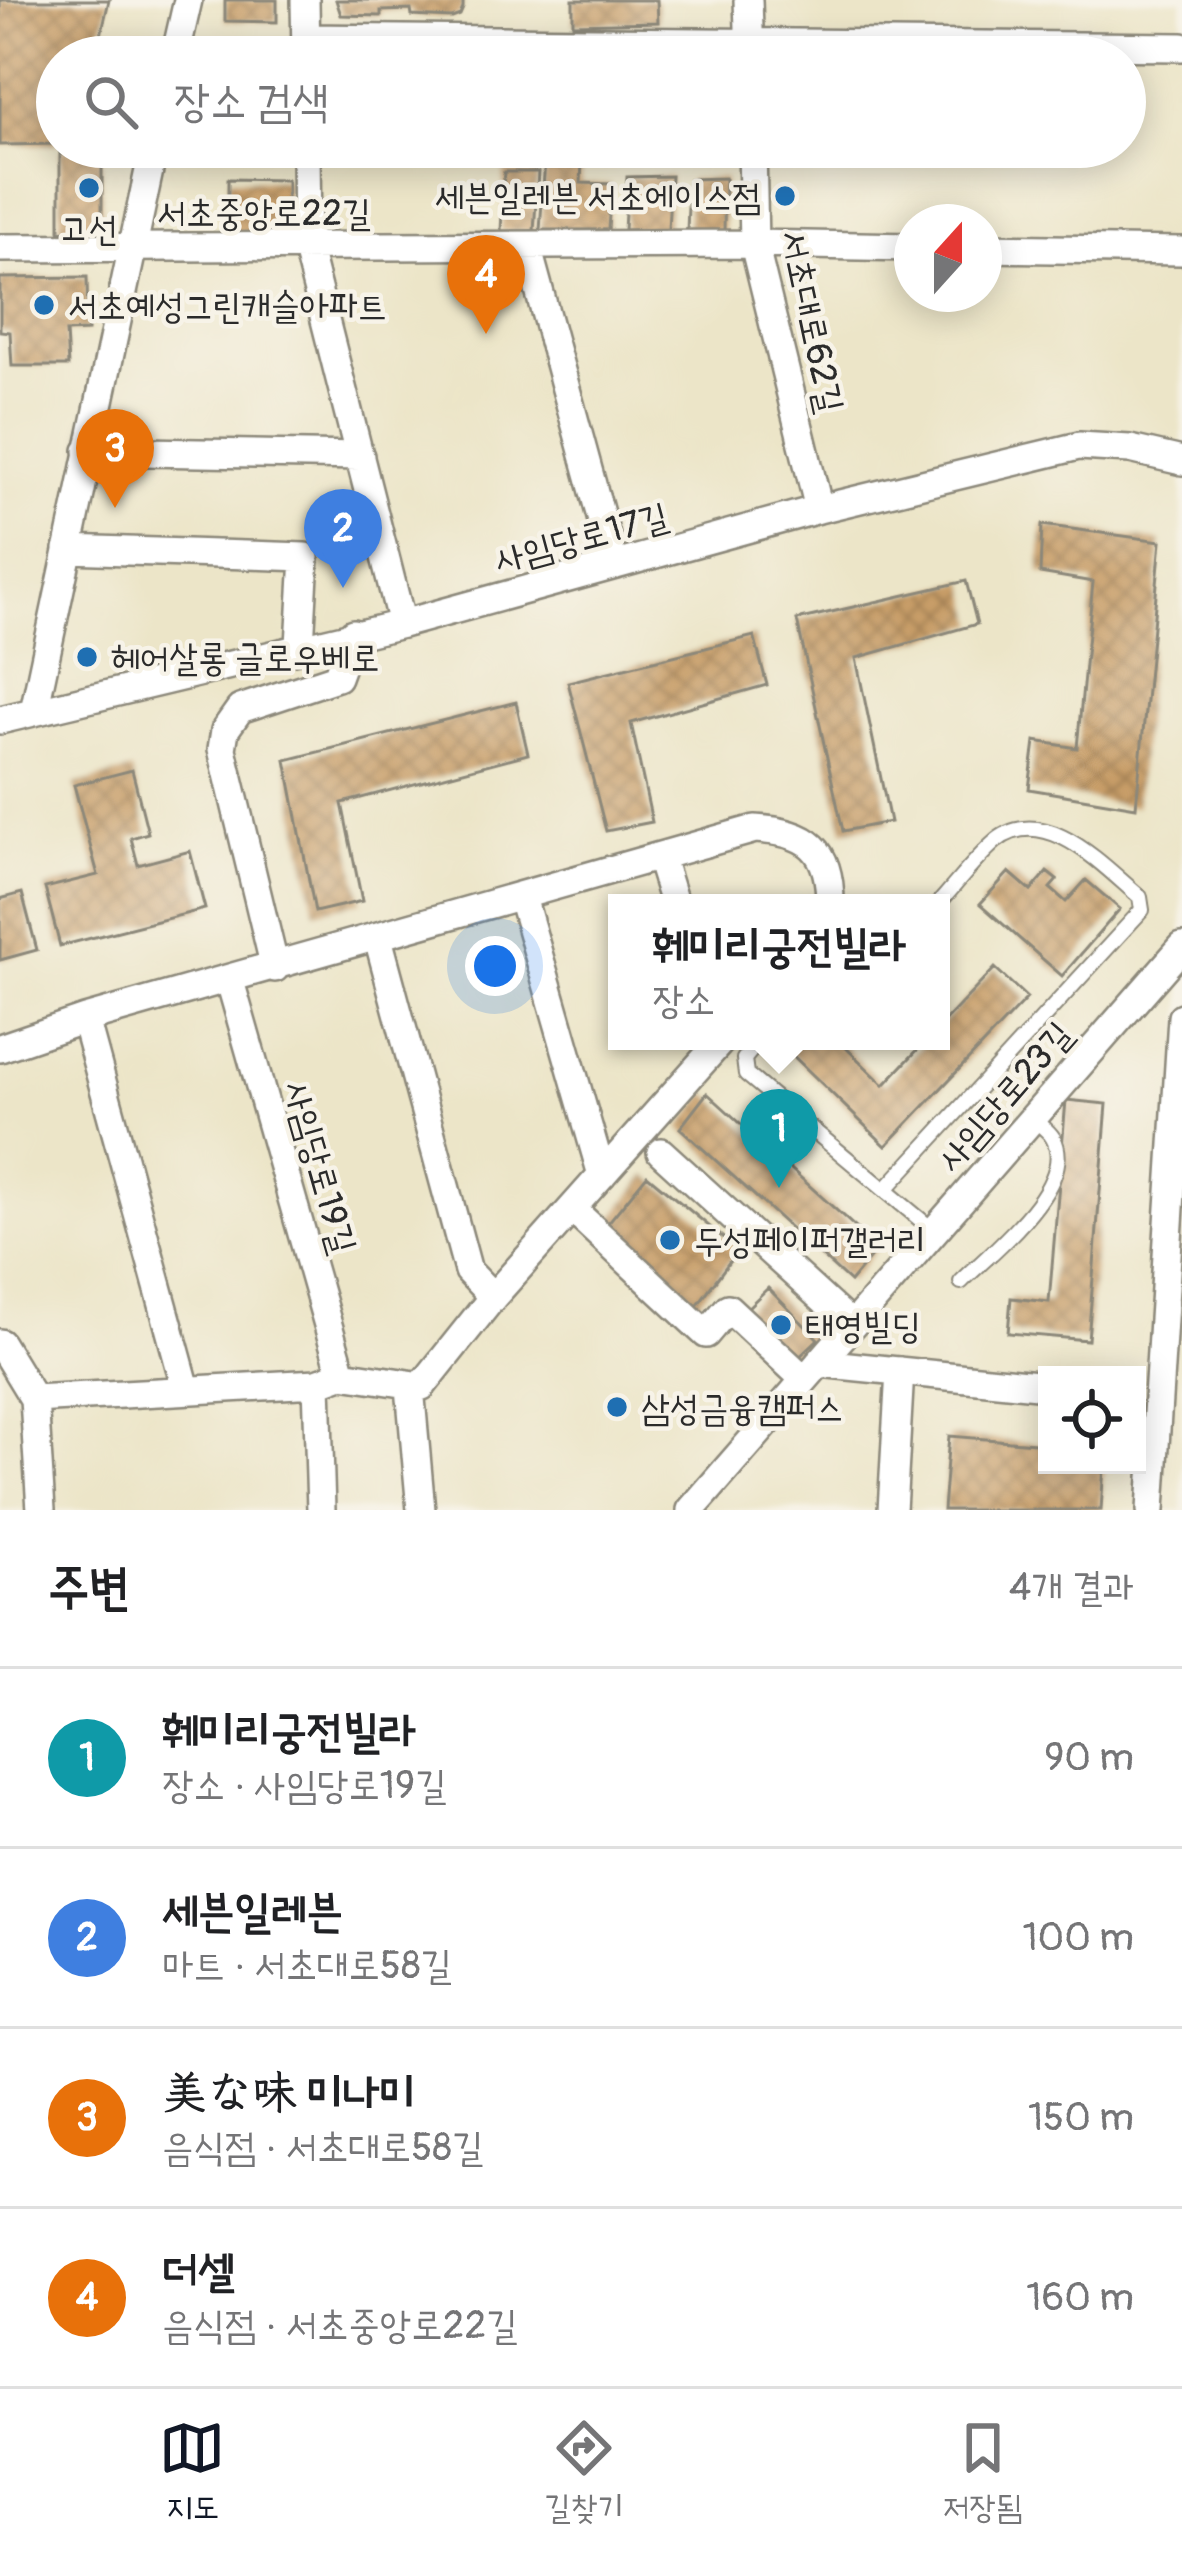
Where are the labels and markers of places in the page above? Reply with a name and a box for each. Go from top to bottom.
marker: 고선 [76,175,102,201]
place label: 세븐일레븐 서초에이스점 [435,175,761,220]
marker: 세븐일레븐 서초에이스점 [772,183,798,209]
place label: 고선 [60,207,118,252]
pin: 4 [447,235,525,334]
place label: 서초예성그린캐슬아파트 [68,284,387,329]
marker: 서초예성그린캐슬아파트 [31,292,57,318]
pin: 3 [76,409,154,508]
pin: 2 [304,489,382,588]
place label: 헤어살롱 글로우베로 [111,636,380,681]
marker: 헤어살롱 글로우베로 [74,644,100,670]
pin: 1 [740,1089,818,1188]
place label: 두성페이퍼갤러리 [694,1219,926,1264]
marker: 두성페이퍼갤러리 [657,1227,683,1253]
place label: 태영빌딩 [805,1304,921,1349]
marker: 태영빌딩 [768,1312,794,1338]
place label: 삼성금융캠퍼스 [641,1386,844,1431]
marker: 삼성금융캠퍼스 [604,1394,630,1420]

